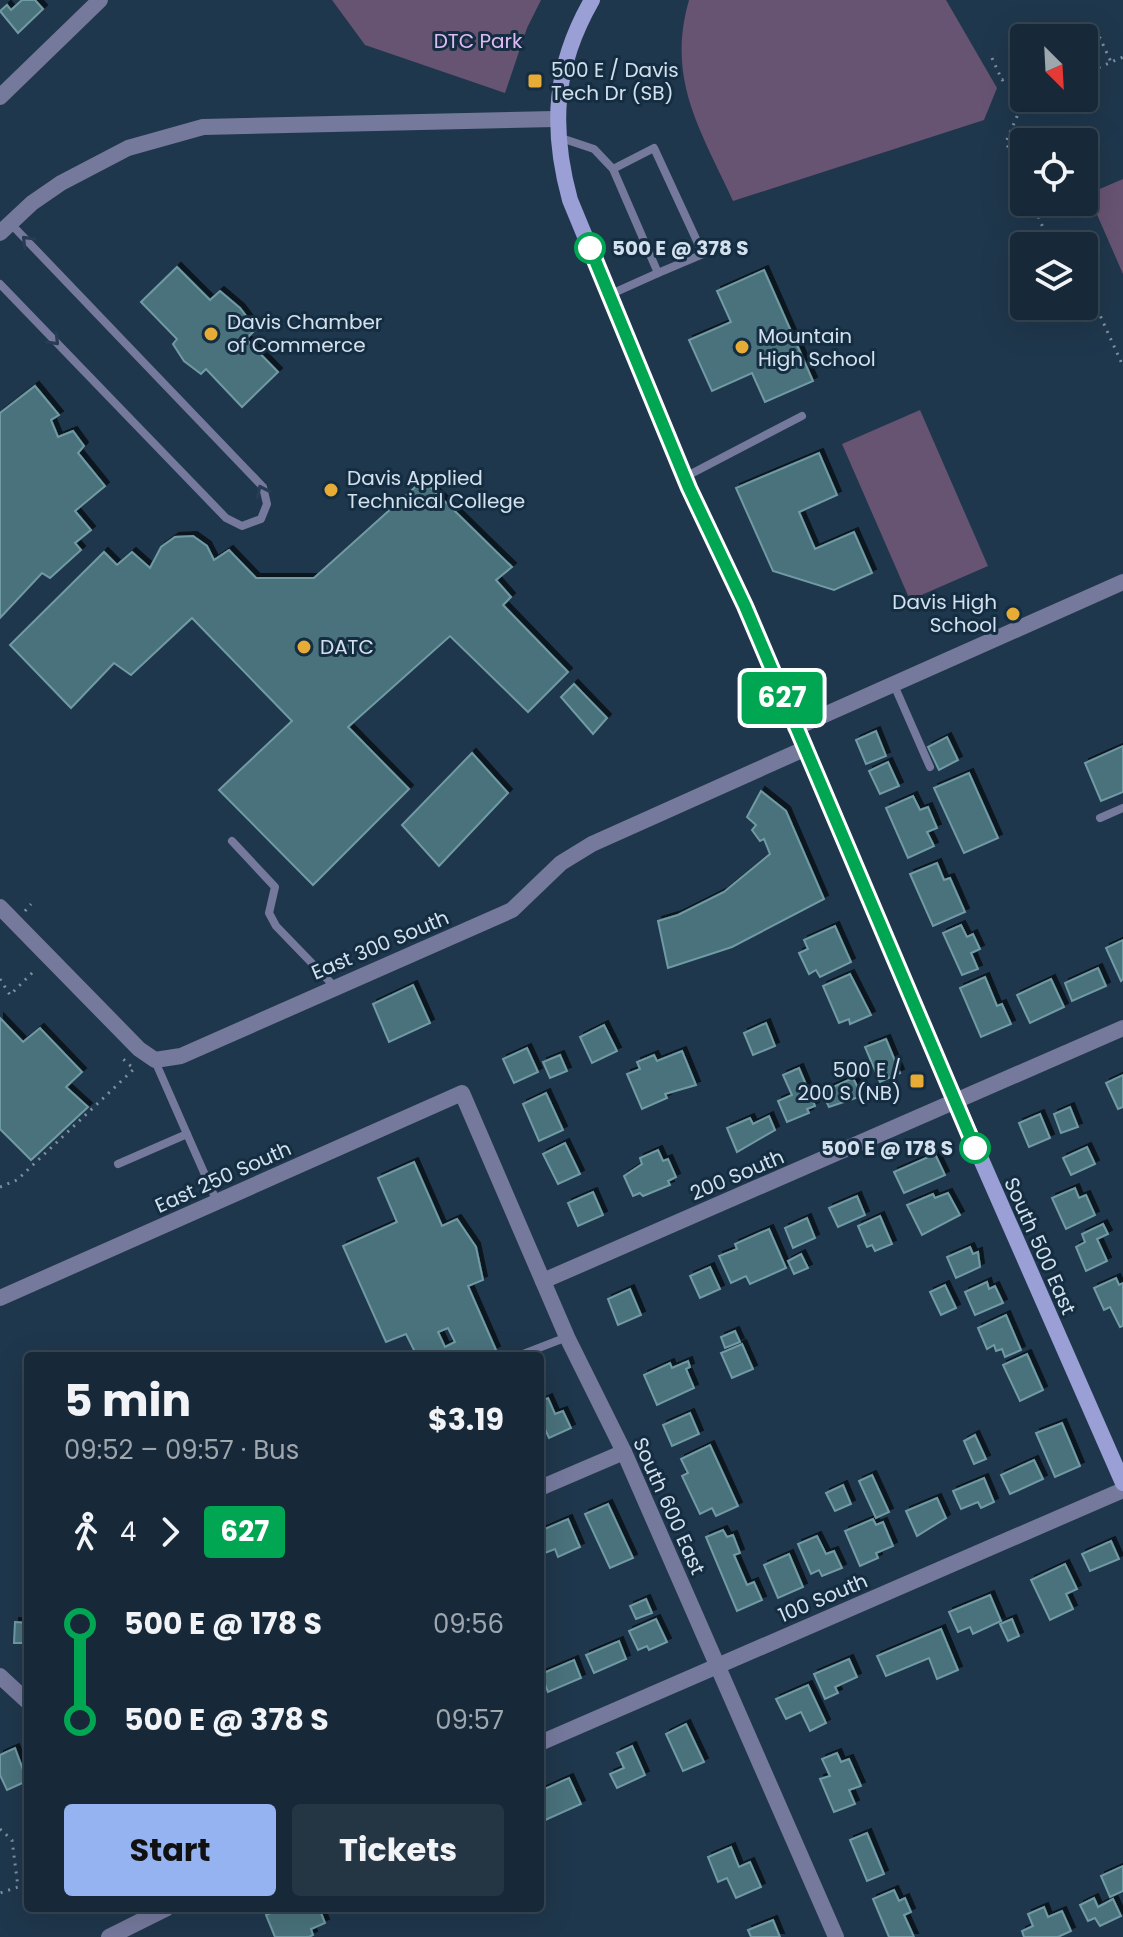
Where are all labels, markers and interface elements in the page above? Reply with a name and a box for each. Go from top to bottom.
north arrow [1010,24,1098,112]
map controls [1010,24,1098,320]
park label: DTC Park [434,27,523,55]
place label: 500 E / Davis Tech Dr (SB) [551,56,679,107]
marker: 500 E / Davis Tech Dr (SB) [526,72,544,90]
button: locate [1010,128,1098,216]
button: layers [1010,232,1098,320]
marker: 500 E @ 378 S [575,233,605,263]
place label: 500 E @ 378 S [612,234,749,262]
one-way arrow [22,236,36,250]
place label: Davis Chamber of Commerce [227,308,382,359]
place label: Mountain High School [758,322,876,373]
marker: Davis Chamber of Commerce [202,325,220,343]
one-way arrow [45,331,59,345]
marker: Mountain High School [733,338,751,356]
place label: Davis Applied Technical College [347,464,525,515]
marker: Davis Applied Technical College [322,481,340,499]
one-way arrow [255,485,271,500]
place label: Davis High School [892,588,997,639]
marker: Davis High School [1004,605,1022,623]
place label: DATC [320,633,374,661]
marker: DATC [295,638,313,656]
line badge: 627 [736,672,828,724]
text: 627 [758,678,806,717]
street label: East 300 South [307,903,453,987]
place label: 500 E / 200 S (NB) [797,1056,901,1107]
marker: 500 E / 200 S (NB) [908,1072,926,1090]
marker: 500 E @ 178 S [960,1133,990,1163]
street label: East 250 South [151,1134,295,1220]
place label: 500 E @ 178 S [821,1134,953,1162]
street label: 200 South [686,1143,788,1207]
street label: South 500 East [997,1173,1083,1319]
text: 5 min [64,1370,191,1431]
text: $3.19 [428,1398,504,1441]
text: 09:52 – 09:57 · Bus [64,1432,299,1468]
street label: South 600 East [626,1433,712,1579]
icon: walk [64,1510,108,1554]
icon: forward [148,1510,192,1554]
text: 627 [220,1512,269,1551]
text: 4 [120,1514,136,1550]
street label: 100 South [774,1567,872,1629]
text: 500 E @ 178 S [124,1602,322,1645]
text: 09:56 [433,1606,504,1642]
text: 500 E @ 378 S [124,1698,329,1741]
text: 09:57 [435,1702,504,1738]
button: Start [64,1804,276,1896]
button: Tickets [292,1804,504,1896]

